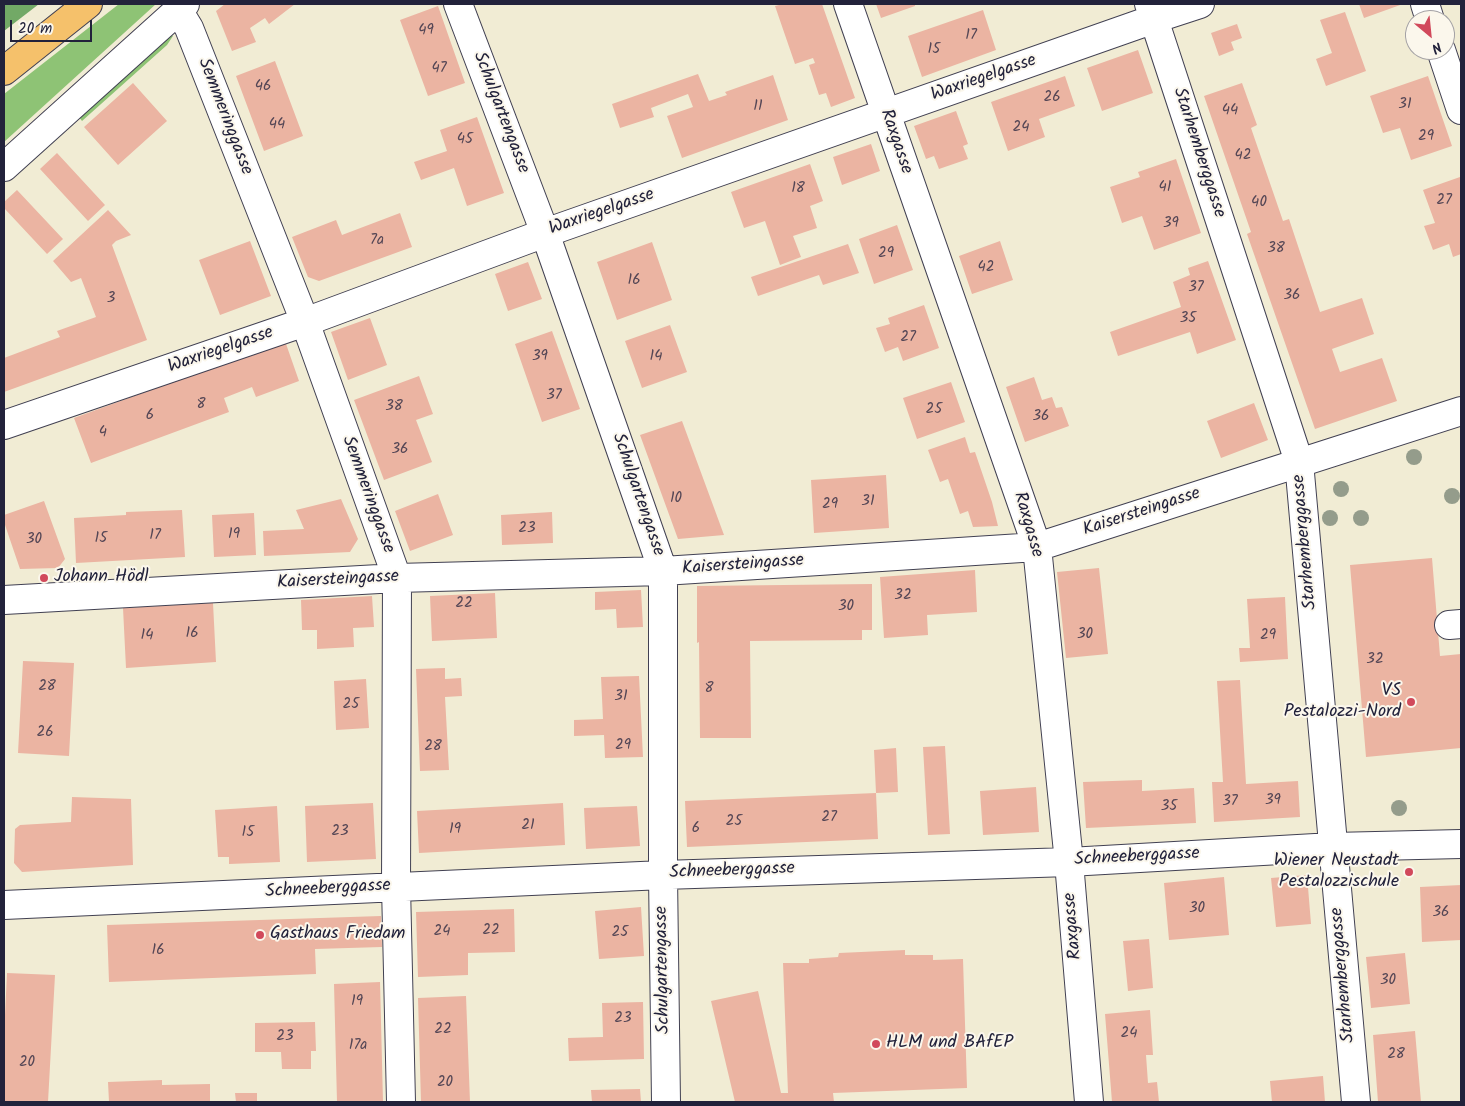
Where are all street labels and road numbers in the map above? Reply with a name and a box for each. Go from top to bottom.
street label: Schulgartengasse [467,49,533,177]
street label: Waxriegelgasse [928,51,1040,107]
street label: Semmeringgasse [192,56,256,178]
street label: Starhemberggasse [1167,85,1229,221]
street label: Raxgasse [874,107,916,177]
street label: Waxriegelgasse [546,185,658,241]
street label: Waxriegelgasse [165,323,277,379]
street label: Schulgartengasse [606,431,668,559]
street label: Semmeringgasse [336,433,398,557]
street label: Starhemberggasse [1289,474,1323,610]
street label: Kaisersteingasse [1081,484,1203,542]
street label: Raxgasse [1007,490,1047,560]
street label: Kaisersteingasse [681,551,805,581]
street label: Kaisersteingasse [276,567,400,595]
street label: Schneeberggasse [1074,844,1200,872]
street label: Schneeberggasse [669,859,795,885]
street label: Schneeberggasse [265,876,391,904]
street label: Raxgasse [1060,892,1088,960]
street label: Schulgartengasse [652,906,676,1034]
street label: Starhemberggasse [1327,907,1361,1043]

